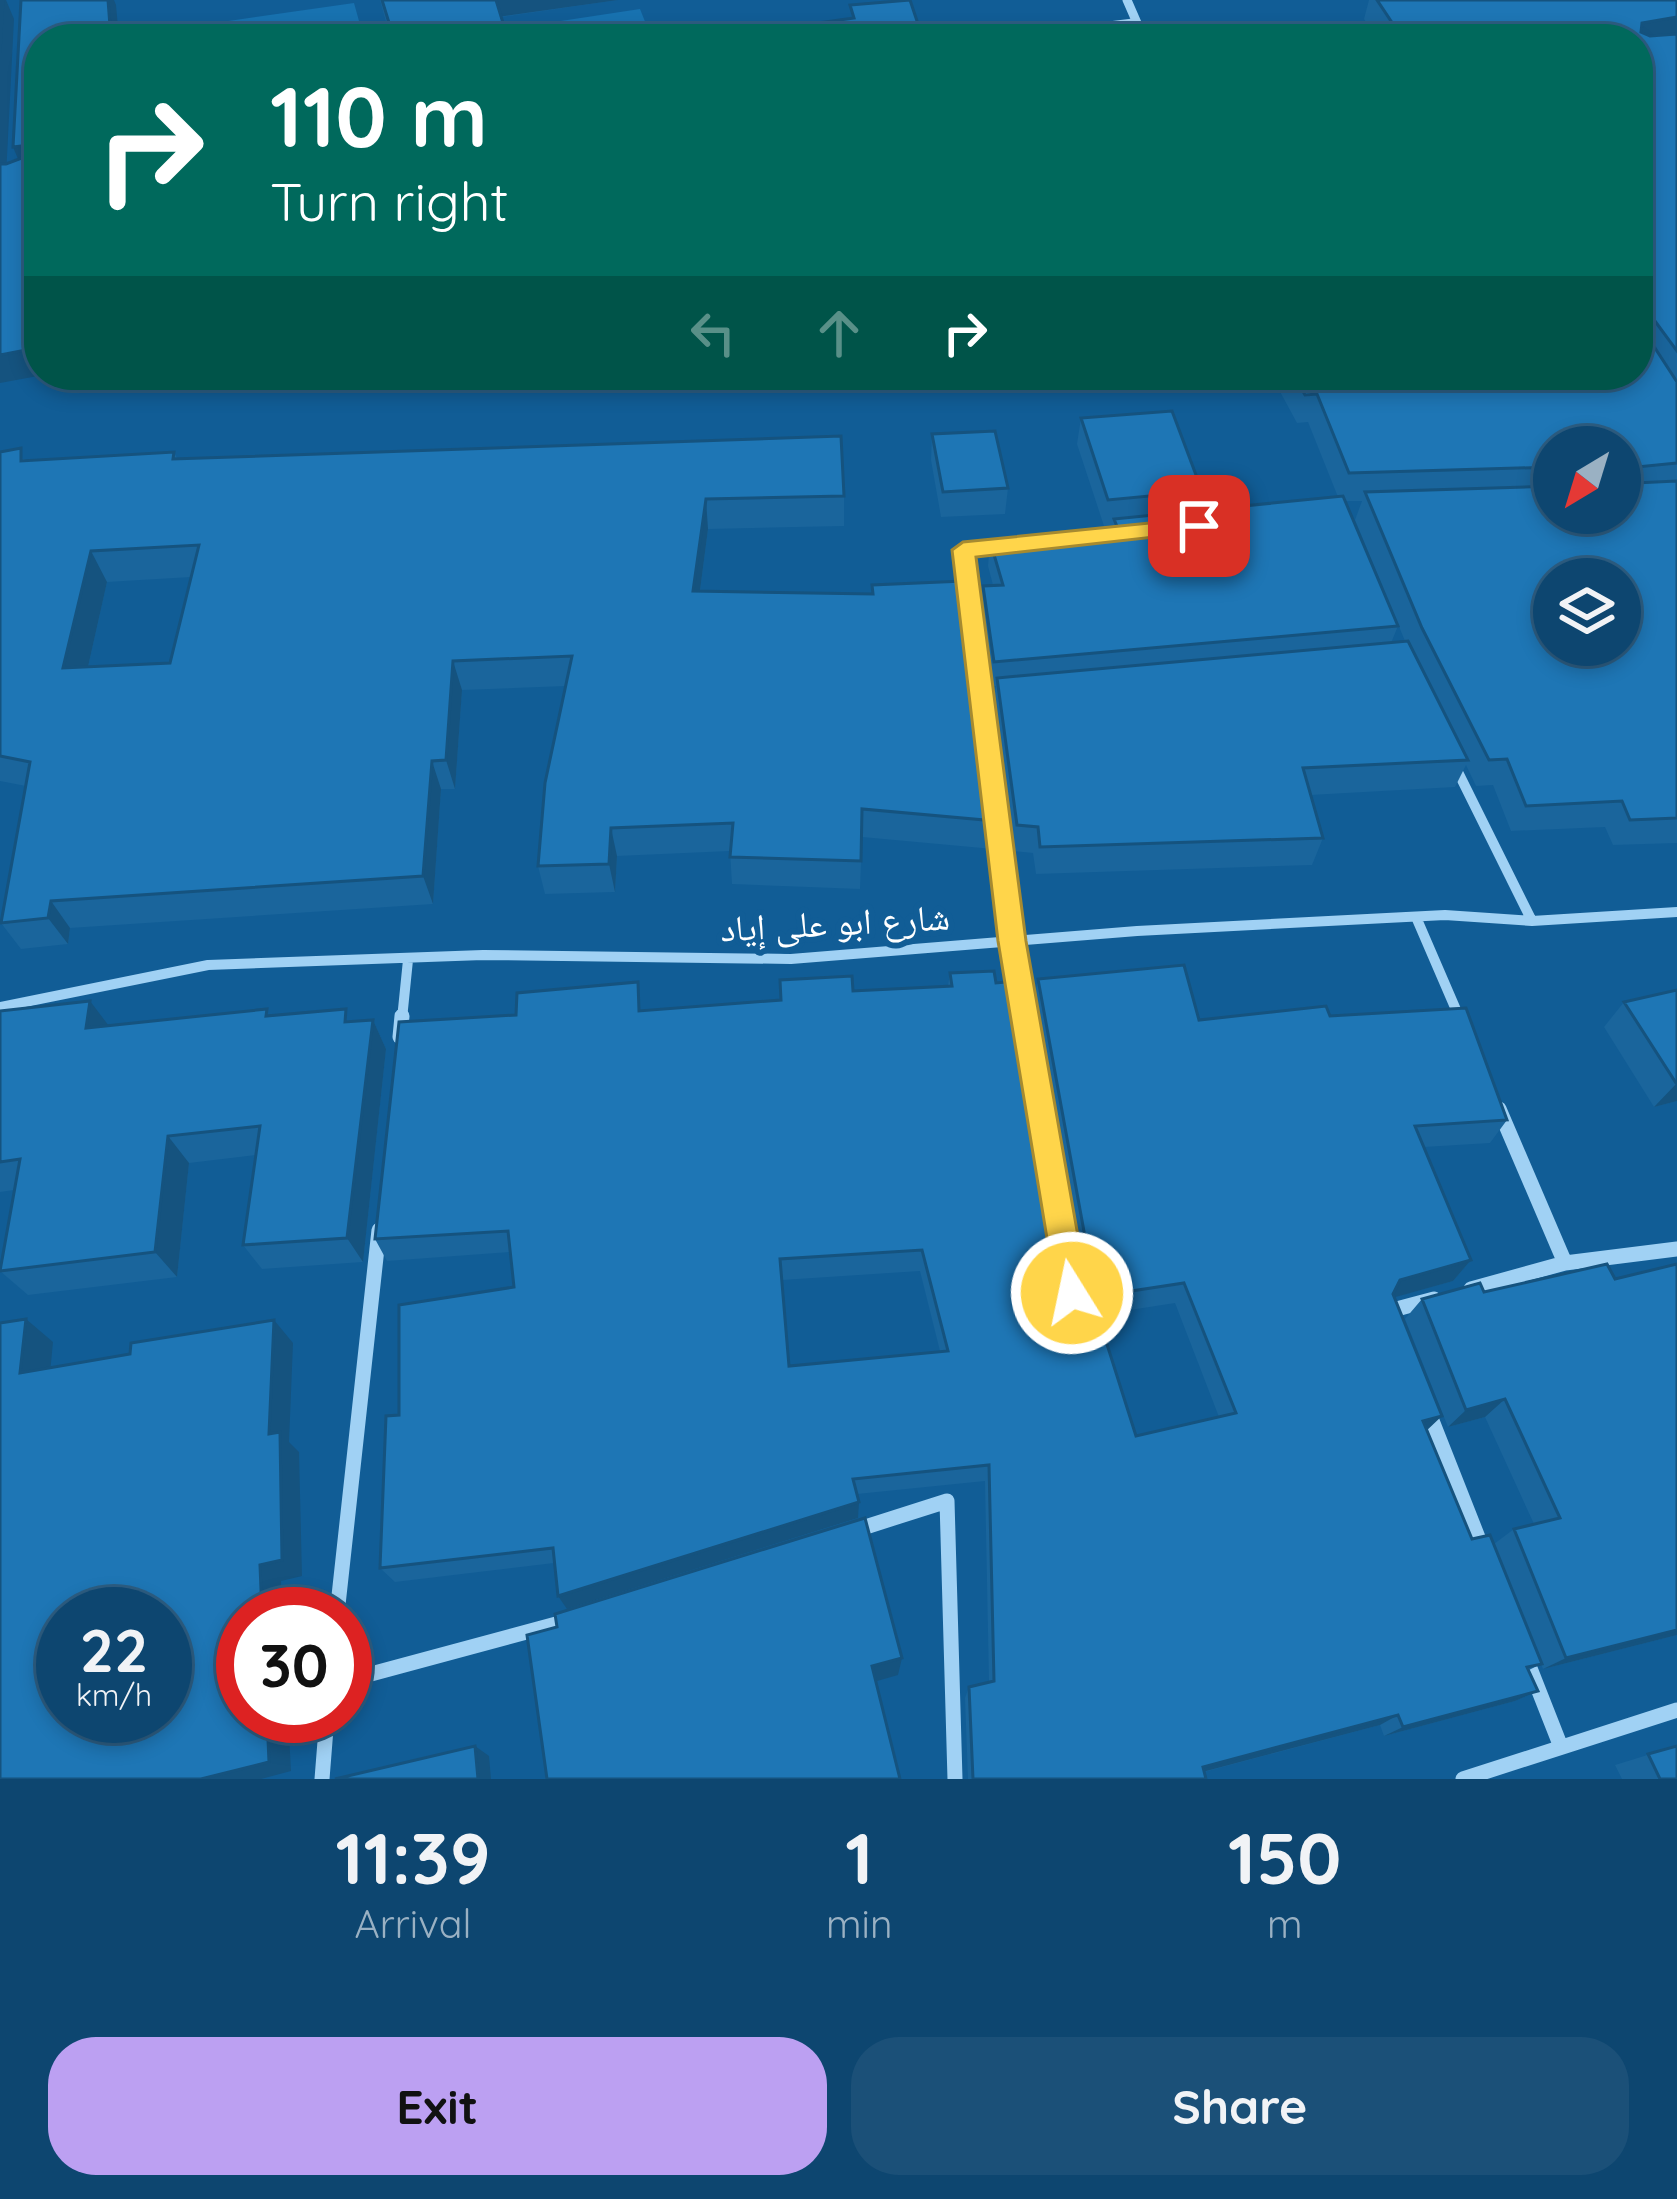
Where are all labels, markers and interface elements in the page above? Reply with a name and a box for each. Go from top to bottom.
text: 110 m [270,63,488,168]
icon: right [72,72,228,228]
text: Turn right [270,167,509,235]
icon: left [680,300,746,366]
icon: ahead [806,300,872,366]
icon: right [932,300,998,366]
north arrow [1533,426,1641,534]
map controls [1533,426,1641,666]
pin [1148,475,1250,577]
icon: arrive [1166,493,1232,559]
button: layers [1533,558,1641,666]
street label: شارع ابو على إياد [719,894,951,952]
position arrow [1009,1230,1135,1356]
speed limit sign: 30 [216,1587,372,1743]
text: 22 [80,1612,148,1687]
text: km/h [76,1676,152,1714]
text: 11:39 [335,1812,491,1902]
text: 1 [845,1812,873,1902]
text: 150 [1228,1812,1342,1902]
text: Arrival [355,1899,471,1948]
text: min [826,1899,892,1948]
text: m [1267,1899,1303,1948]
button: Exit [48,2037,827,2175]
button: Share [851,2037,1629,2175]

